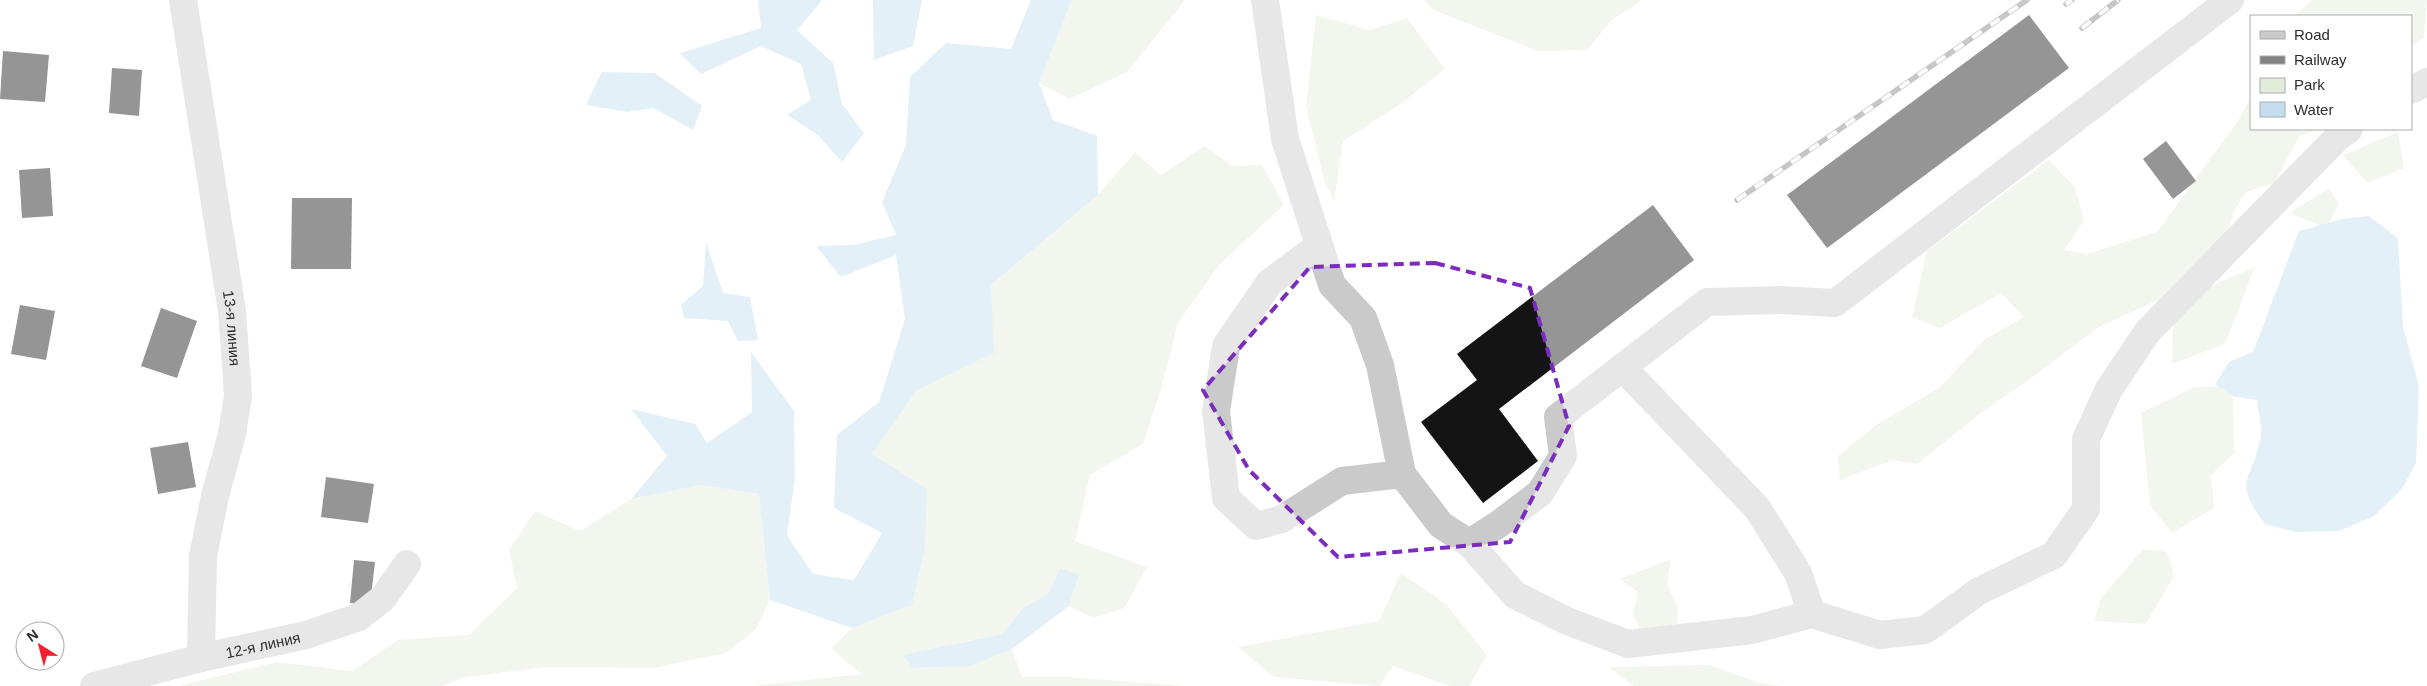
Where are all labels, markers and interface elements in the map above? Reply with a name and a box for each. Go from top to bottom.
legend [2250,15,2412,130]
text: Road [2294,26,2330,43]
text: Railway [2294,51,2347,68]
text: Park [2294,76,2325,93]
text: Water [2294,101,2333,118]
street label: 13-я линия [220,289,244,367]
north arrow [15,621,65,671]
text: N [24,626,41,645]
street label: 12-я линия [224,628,302,661]

